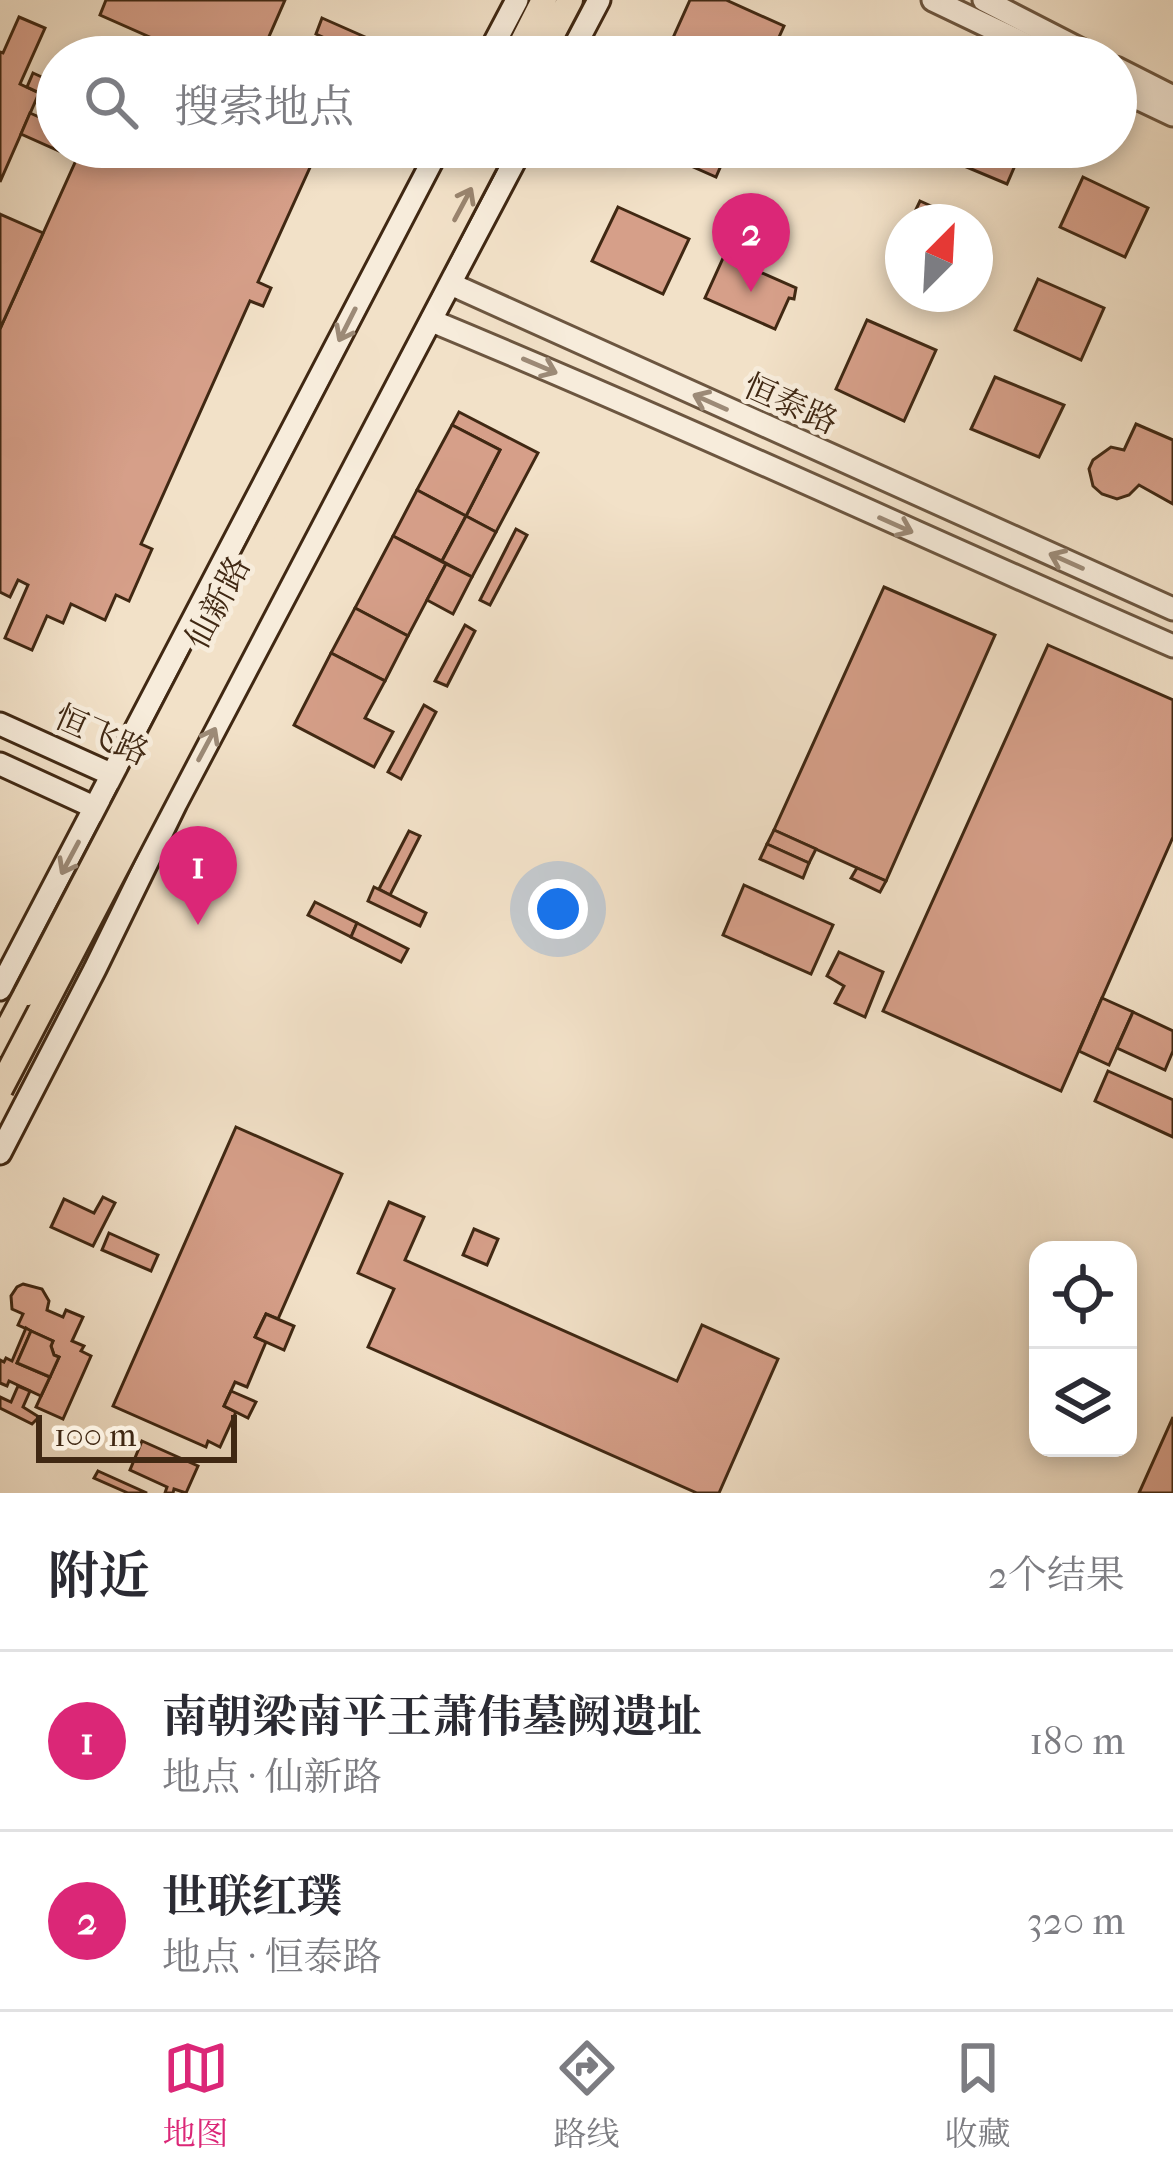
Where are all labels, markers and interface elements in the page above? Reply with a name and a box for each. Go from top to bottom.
search box [36,36,1137,168]
icon: search [78,69,144,135]
text: 搜索地点 [174,81,354,134]
one-way arrow [452,187,475,222]
pin: 2 [712,193,790,292]
north arrow [885,204,993,312]
one-way arrow [334,307,357,343]
one-way arrow [520,357,557,378]
street label: 恒泰路 [737,366,844,442]
one-way arrow [693,390,729,412]
one-way arrow [877,516,913,538]
one-way arrow [1049,549,1085,571]
street label: 仙新路 [178,550,259,656]
street label: 恒飞路 [48,697,155,773]
one-way arrow [196,728,219,763]
pin: 1 [159,826,237,925]
one-way arrow [58,839,81,874]
your location [528,879,588,939]
map controls [1029,1241,1137,1457]
button: locate [1029,1241,1137,1349]
button: layers [1029,1349,1137,1457]
scale bar [36,1409,237,1462]
text: 100 m [54,1416,137,1455]
text: 附近 [48,1546,150,1606]
text: 2个结果 [988,1552,1125,1598]
text: 南朝梁南平王萧伟墓阙遗址 [162,1691,702,1744]
text: 1 [80,1718,94,1764]
text: 180 m [1029,1718,1125,1764]
text: 地点 · 仙新路 [162,1754,382,1800]
text: 世联红璞 [162,1871,342,1924]
text: 2 [77,1898,97,1944]
text: 320 m [1027,1898,1125,1944]
text: 地点 · 恒泰路 [162,1934,382,1980]
tab: 地图 [163,2035,229,2154]
tab: 路线 [554,2035,620,2154]
tab: 收藏 [945,2035,1011,2154]

